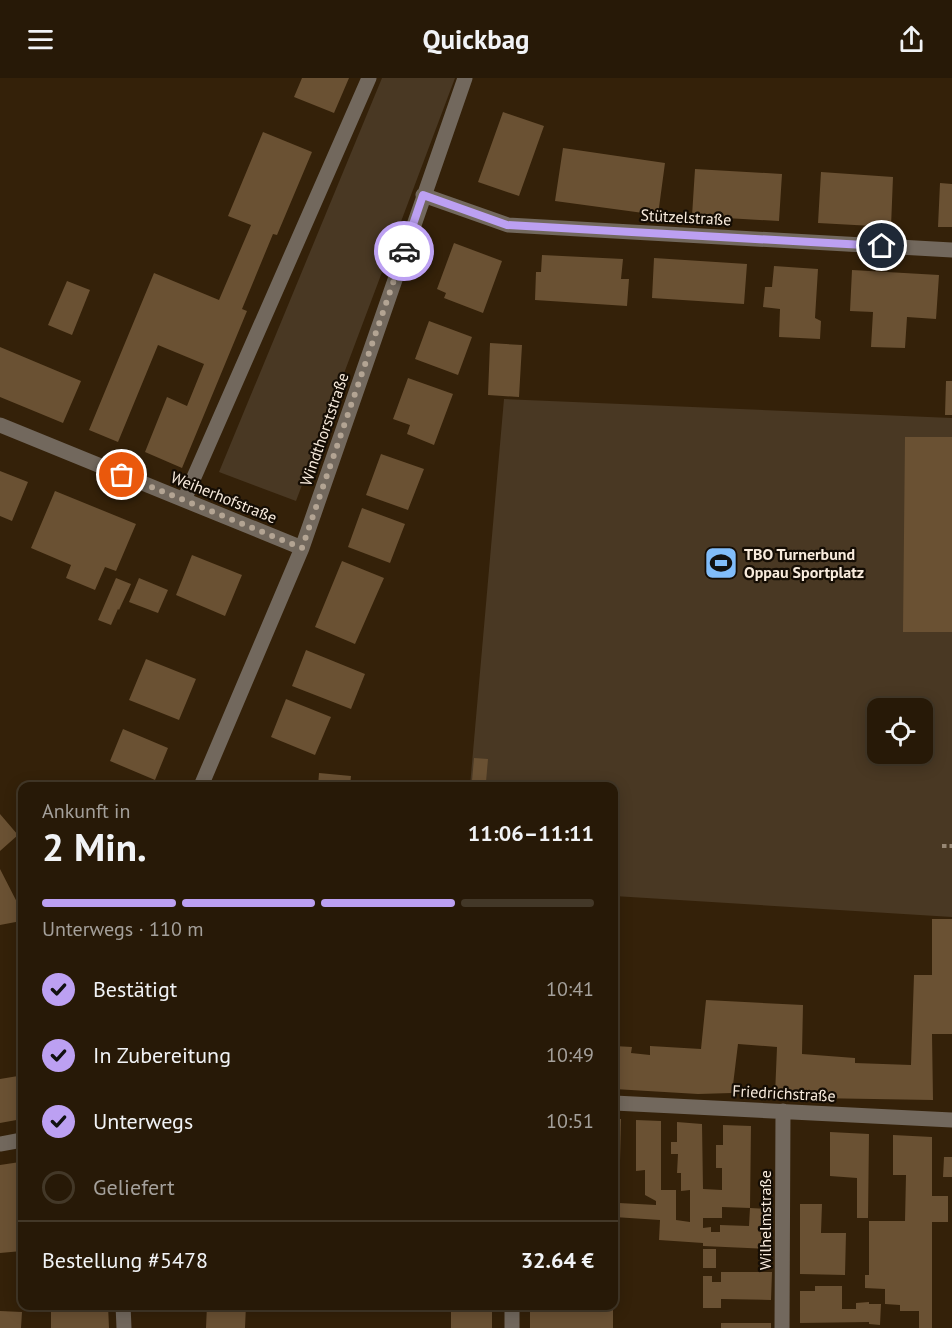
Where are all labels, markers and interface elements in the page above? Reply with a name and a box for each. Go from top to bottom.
text: Quickbag [422,22,530,56]
icon: menu [24,23,57,56]
icon: share [895,23,928,56]
street label: Stützelstraße [640,205,732,229]
pin [856,220,907,271]
courier [374,221,434,281]
icon: home [865,229,898,262]
icon: car [388,235,421,268]
street label: Windthorststraße [295,370,353,488]
pin [96,449,147,500]
icon: bag [105,458,138,491]
street label: Weiherhofstraße [168,467,280,527]
place label: TBO Turnerbund Oppau Sportplatz [744,544,864,582]
sports icon: TBO Turnerbund Oppau Sportplatz [703,545,739,581]
map controls [867,698,933,764]
button: locate [867,698,933,764]
text: Ankunft in [42,798,130,824]
text: 11:06–11:11 [468,819,594,847]
text: 2 Min. [42,821,147,872]
text: Unterwegs · 110 m [42,916,203,942]
icon: check [42,973,75,1006]
text: Bestätigt [93,975,177,1003]
text: 10:41 [546,976,594,1002]
icon: check [42,1039,75,1072]
text: In Zubereitung [93,1041,231,1069]
text: 10:49 [546,1042,594,1068]
street label: Friedrichstraße [732,1080,836,1106]
icon: check [42,1105,75,1138]
text: Unterwegs [93,1107,193,1135]
text: 10:51 [546,1108,594,1134]
street label: Wilhelmstraße [755,1170,775,1270]
text: Geliefert [93,1173,175,1201]
text: Bestellung #5478 [42,1246,208,1274]
text: 32.64 € [521,1246,594,1274]

